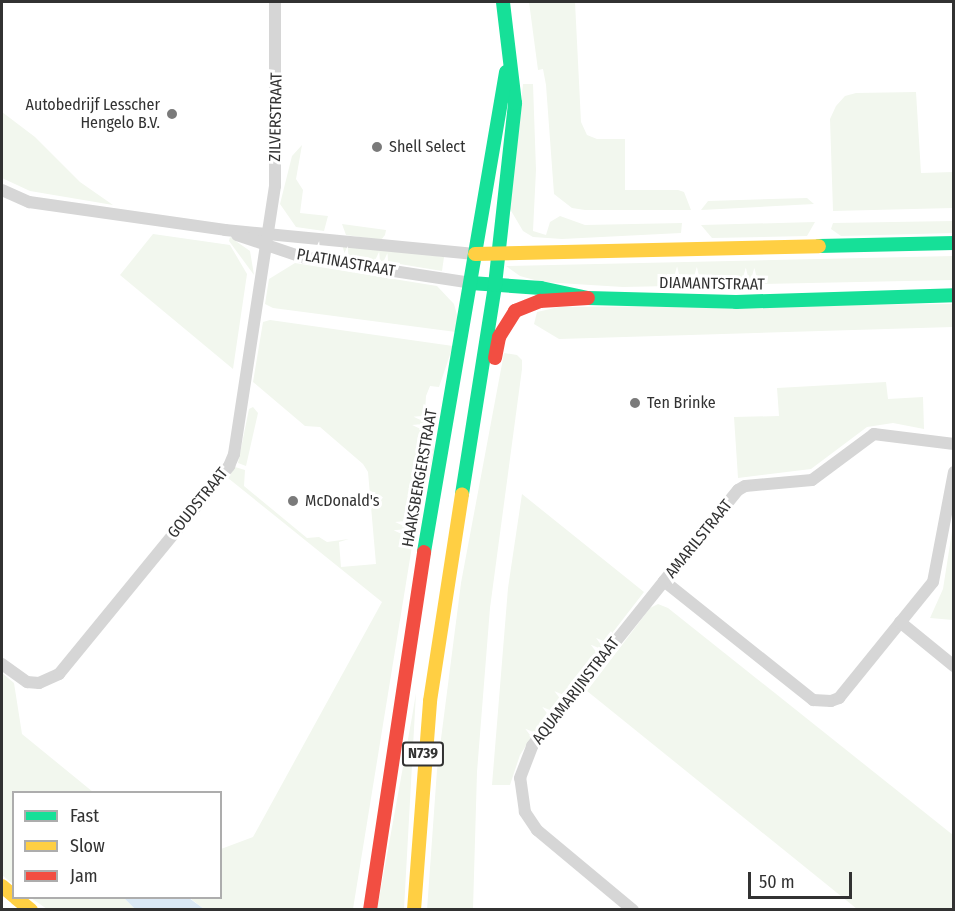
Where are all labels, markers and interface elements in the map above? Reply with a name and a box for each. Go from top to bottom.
street label: ZILVERSTRAAT [266,72,286,162]
place label: Autobedrijf Lesscher Hengelo B.V. [26,95,160,133]
marker: Autobedrijf Lesscher Hengelo B.V. [165,107,179,121]
place label: Shell Select [389,137,465,157]
marker: Shell Select [370,140,384,154]
street label: PLATINASTRAAT [295,245,397,281]
street label: DIAMANTSTRAAT [659,273,765,295]
place label: Ten Brinke [647,393,716,413]
marker: Ten Brinke [628,396,642,410]
street label: HAAKSBERGERSTRAAT [398,407,442,549]
street label: GOUDSTRAAT [164,464,232,542]
place label: McDonald's [305,491,380,511]
marker: McDonald's [286,494,300,508]
street label: AMARILSTRAAT [662,496,736,582]
street label: AQUAMARIJNSTRAAT [528,634,624,748]
road number: N739 [400,742,446,766]
legend [12,791,222,899]
text: Fast [70,805,99,827]
text: Slow [70,835,105,857]
scale bar [751,860,854,898]
text: Jam [70,865,98,887]
text: 50 m [759,871,795,893]

